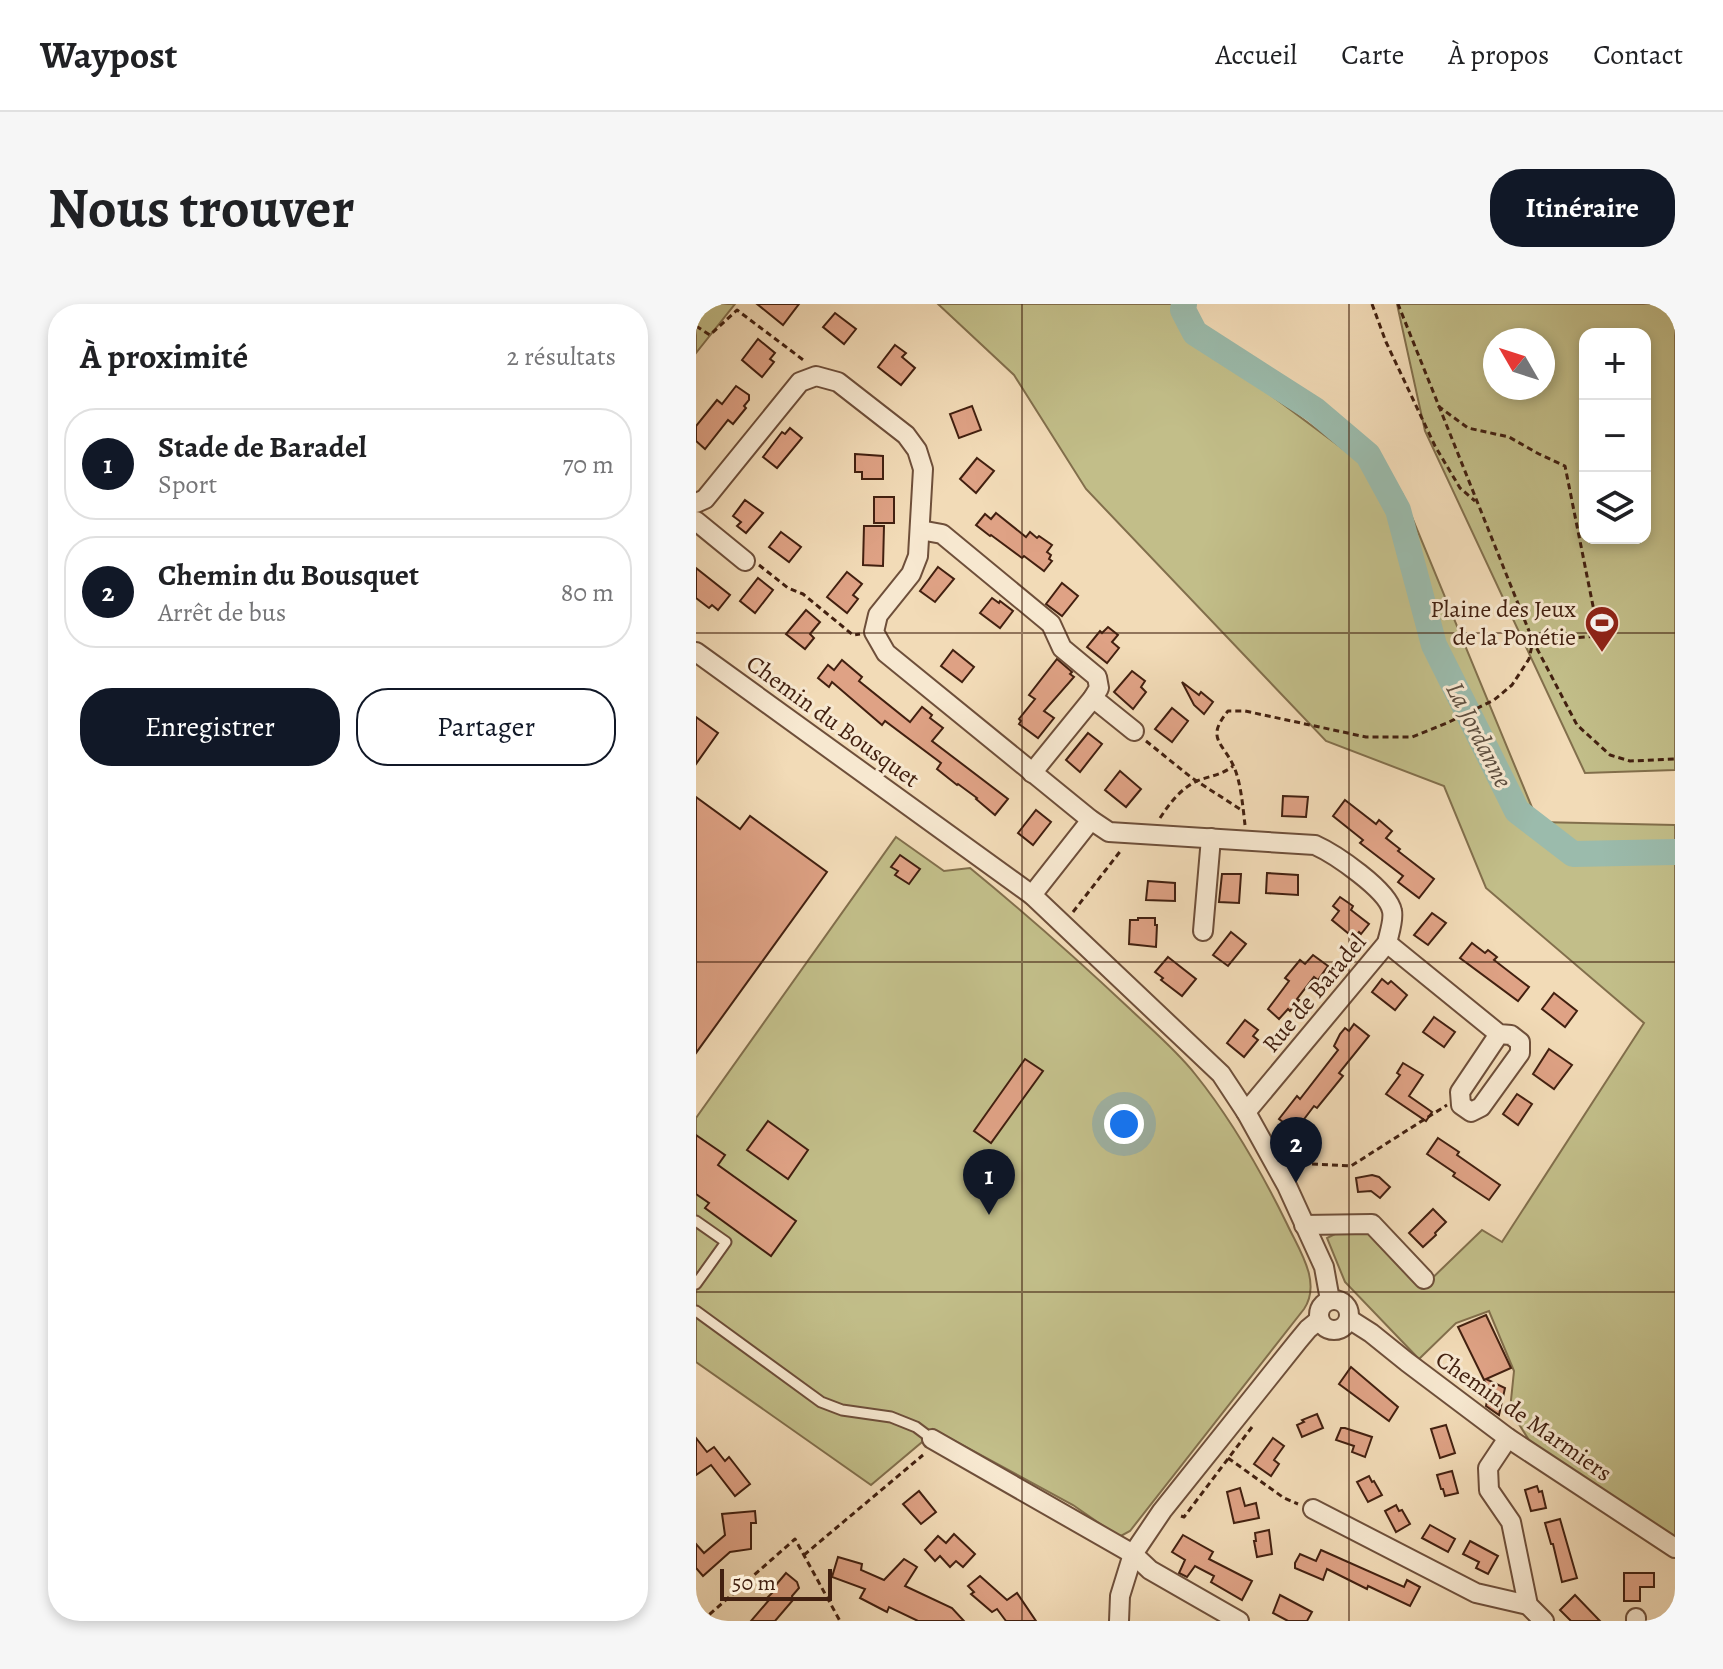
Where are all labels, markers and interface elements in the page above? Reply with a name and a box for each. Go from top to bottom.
text: Waypost [40,29,177,81]
text: Accueil [1215,36,1297,74]
text: Carte [1341,36,1404,74]
text: À propos [1448,36,1549,74]
text: Contact [1593,36,1683,74]
button: Itinéraire [1490,169,1675,247]
text: Nous trouver [48,170,354,246]
north arrow [1483,328,1555,400]
map controls [1579,328,1651,544]
button: + [1579,328,1651,400]
text: À proximité [80,333,248,380]
text: 2 résultats [507,339,616,374]
button: − [1579,400,1651,472]
text: Stade de Baradel [158,427,367,467]
text: 1 [103,447,113,482]
text: 70 m [562,447,614,482]
text: Sport [158,467,217,502]
button: layers [1579,472,1651,544]
text: Chemin du Bousquet [158,555,419,595]
text: 2 [102,575,114,610]
text: 80 m [561,575,614,610]
place label: Plaine des Jeux de la Ponétie [1430,593,1577,653]
text: Arrêt de bus [158,595,286,630]
sports icon: Plaine des Jeux de la Ponétie [1583,604,1621,654]
street label: Chemin du Bousquet [740,647,926,795]
water label: La Jordanne [1437,676,1521,794]
button: Enregistrer [80,688,340,766]
button: Partager [356,688,616,766]
street label: Rue de Baradel [1255,927,1373,1059]
your location [1104,1104,1144,1144]
pin: 2 [1270,1117,1322,1183]
pin: 1 [963,1149,1015,1215]
street label: Chemin de Marmiers [1429,1343,1619,1489]
scale bar [720,1565,832,1601]
text: 50 m [732,1568,776,1598]

